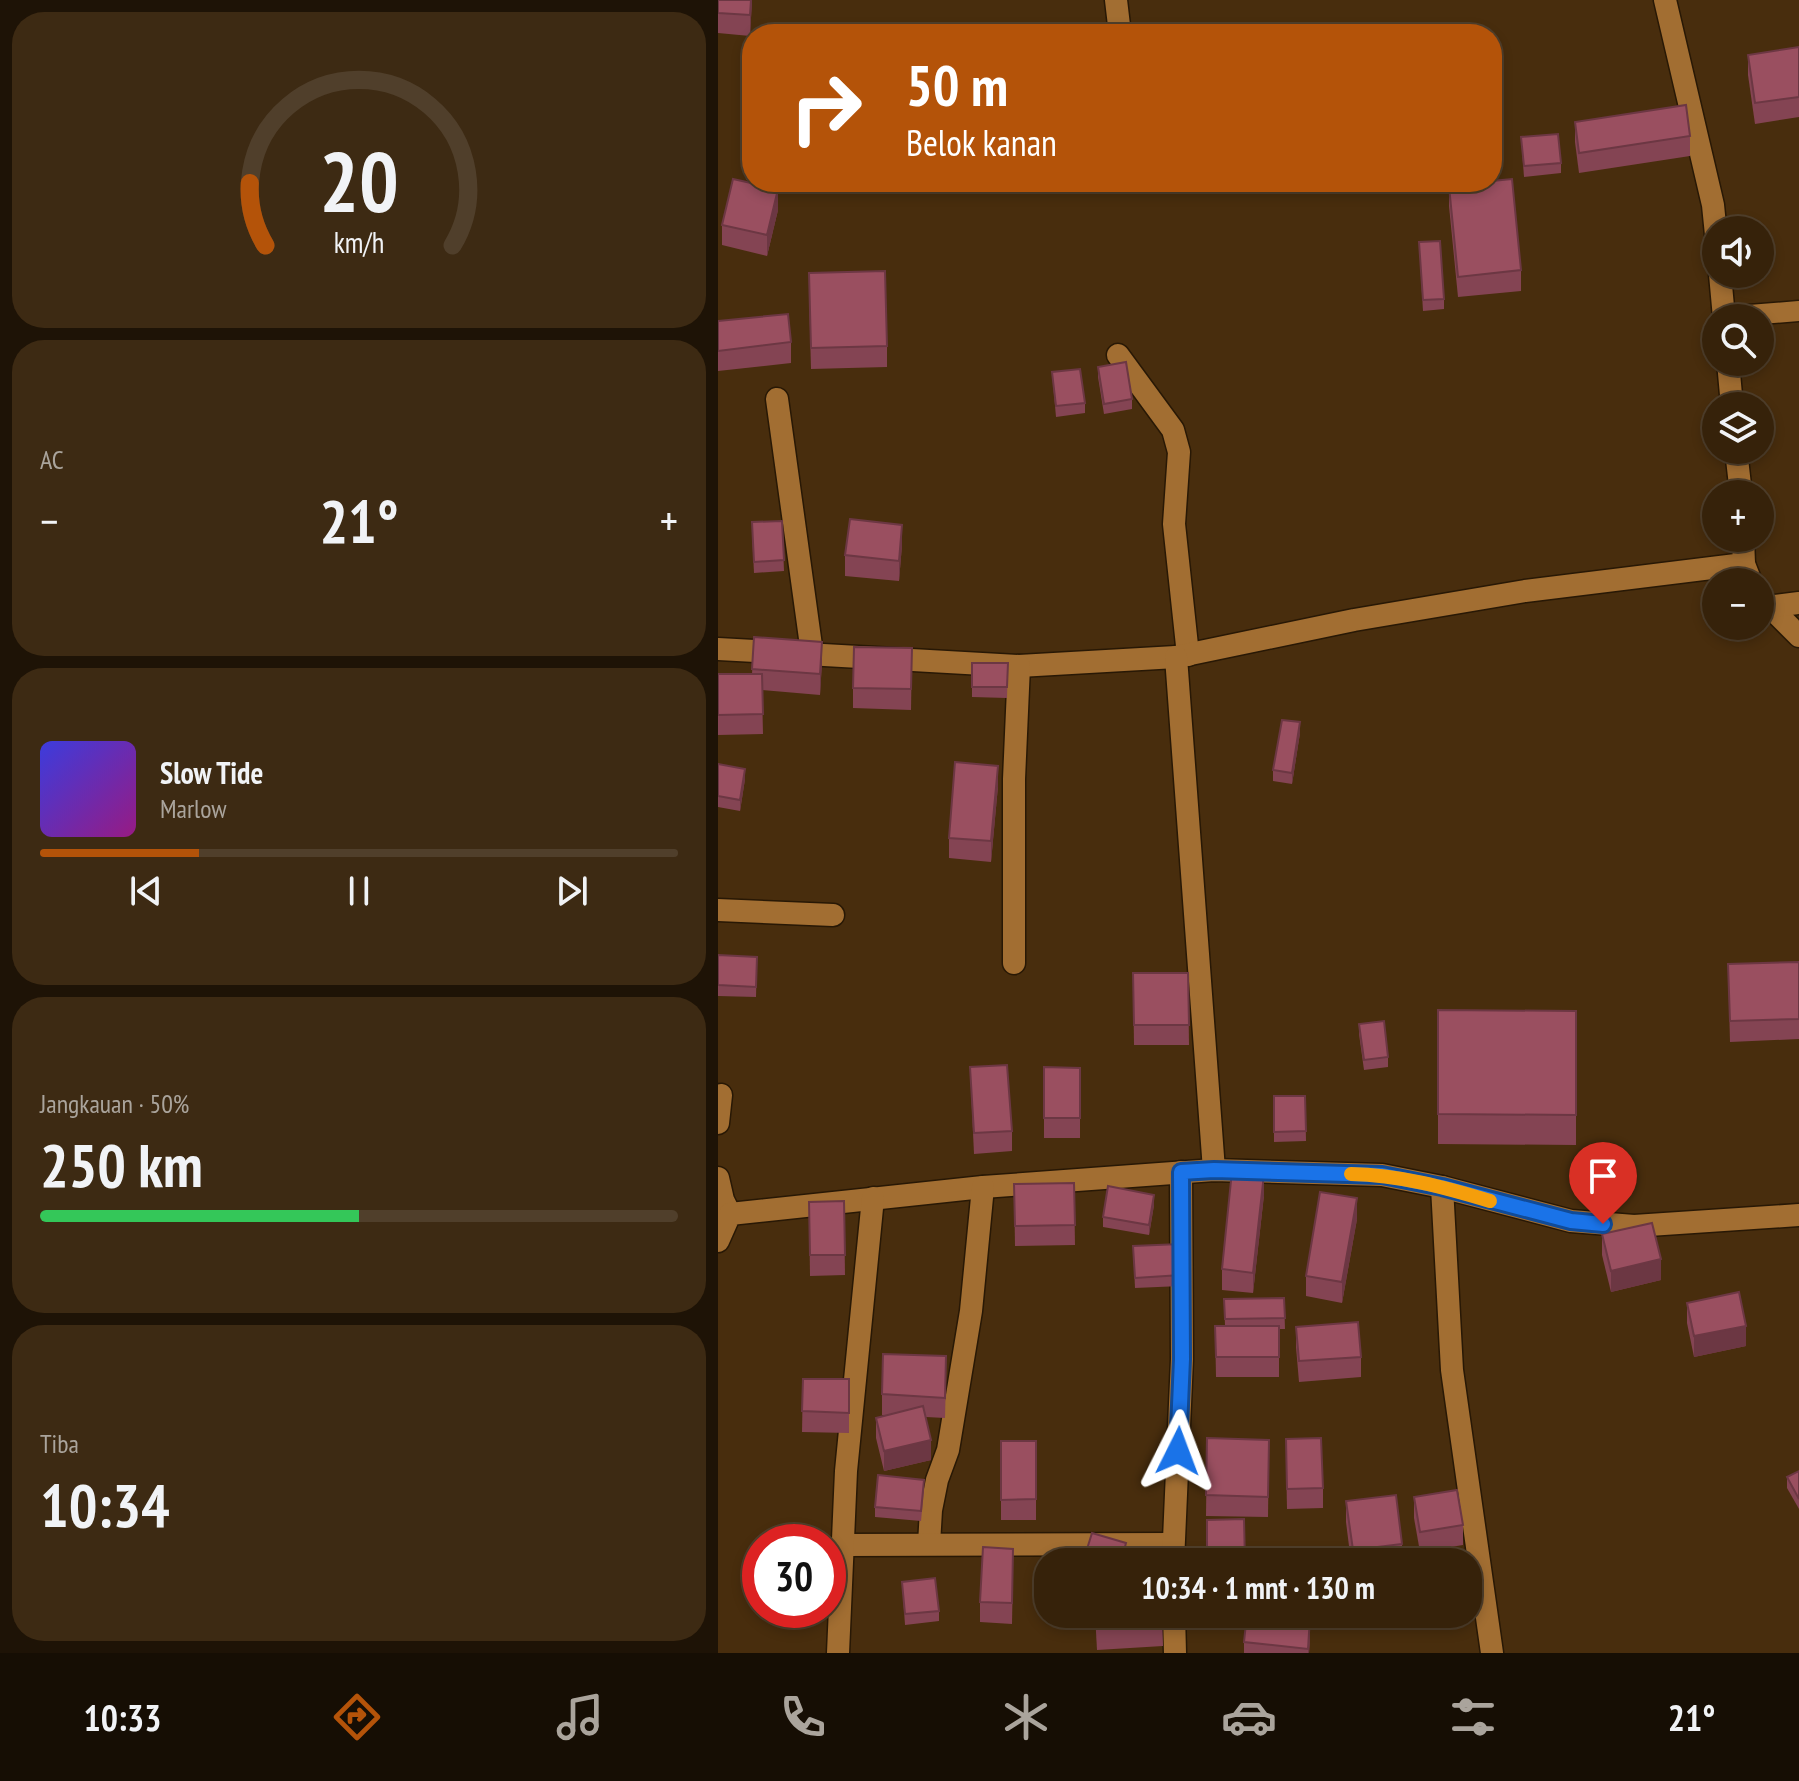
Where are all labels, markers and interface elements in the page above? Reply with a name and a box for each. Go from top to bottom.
text: 50 m [906,49,1008,121]
icon: right [774,56,878,160]
text: Belok kanan [906,119,1057,166]
text: 20 [319,127,399,235]
map controls [1702,216,1774,640]
button: sound [1702,216,1774,288]
text: km/h [334,224,384,261]
button: search [1702,304,1774,376]
button: layers [1702,392,1774,464]
text: AC [40,443,64,476]
button: + [1702,480,1774,552]
text: 21° [319,482,399,560]
text: − [40,492,58,549]
text: + [660,492,678,549]
button: − [1702,568,1774,640]
text: Slow Tide [160,753,263,792]
text: Marlow [160,792,226,825]
icon: previous [124,869,168,913]
icon: pause [337,869,381,913]
icon: next [550,869,594,913]
text: Jangkauan · 50% [40,1087,189,1120]
text: 250 km [40,1126,203,1204]
pin [1569,1142,1637,1224]
icon: arrive [1581,1154,1625,1198]
position arrow [1136,1409,1220,1493]
text: Tiba [40,1427,79,1460]
text: 10:34 [40,1466,170,1544]
speed limit sign: 30 [742,1524,846,1628]
text: 10:34 · 1 mnt · 130 m [1141,1568,1375,1607]
icon: directions [329,1689,385,1745]
icon: music [552,1689,608,1745]
icon: phone [775,1689,831,1745]
icon: climate [998,1689,1054,1745]
icon: car [1221,1689,1277,1745]
icon: filters [1445,1689,1501,1745]
text: 10:33 [84,1694,161,1741]
text: 21° [1668,1694,1715,1741]

